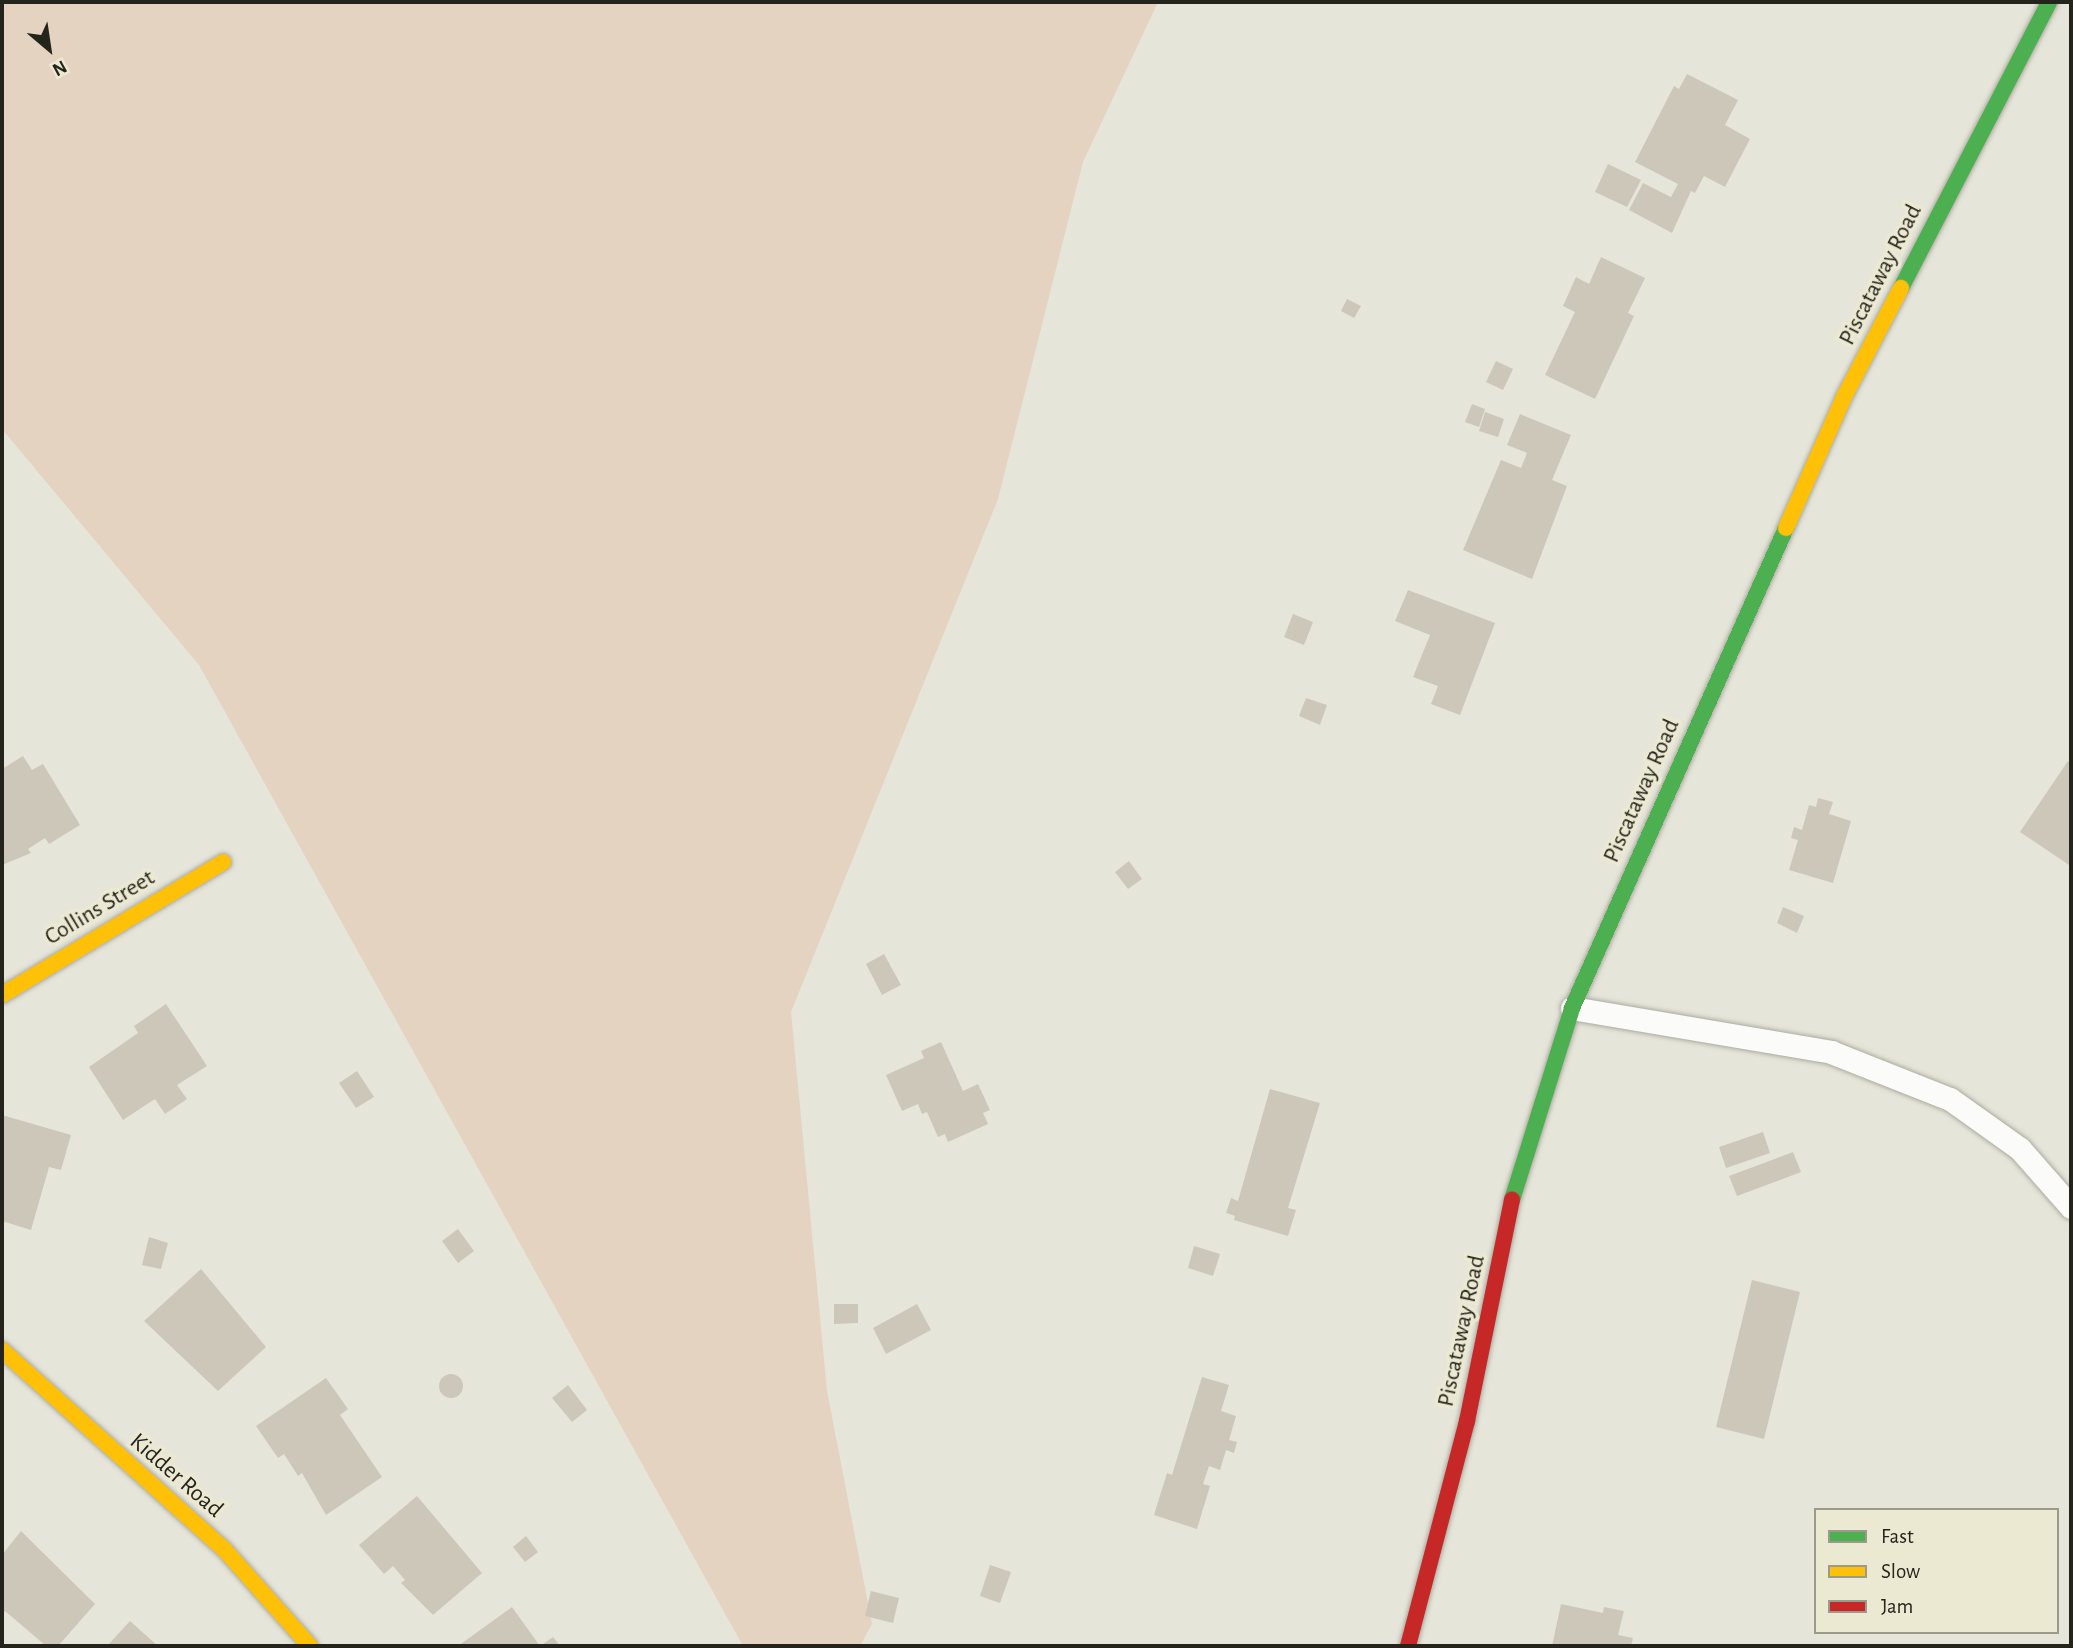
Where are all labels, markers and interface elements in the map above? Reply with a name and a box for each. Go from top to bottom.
north arrow [14,14,84,84]
text: N [49,56,70,79]
street label: Piscataway Road [1833,200,1929,350]
street label: Piscataway Road [1597,715,1687,867]
street label: Collins Street [40,864,160,952]
street label: Piscataway Road [1432,1253,1492,1409]
street label: Kidder Road [123,1428,229,1524]
legend [1814,1508,2059,1634]
text: Fast [1881,1526,1914,1547]
text: Slow [1881,1561,1920,1582]
text: Jam [1881,1596,1913,1617]

